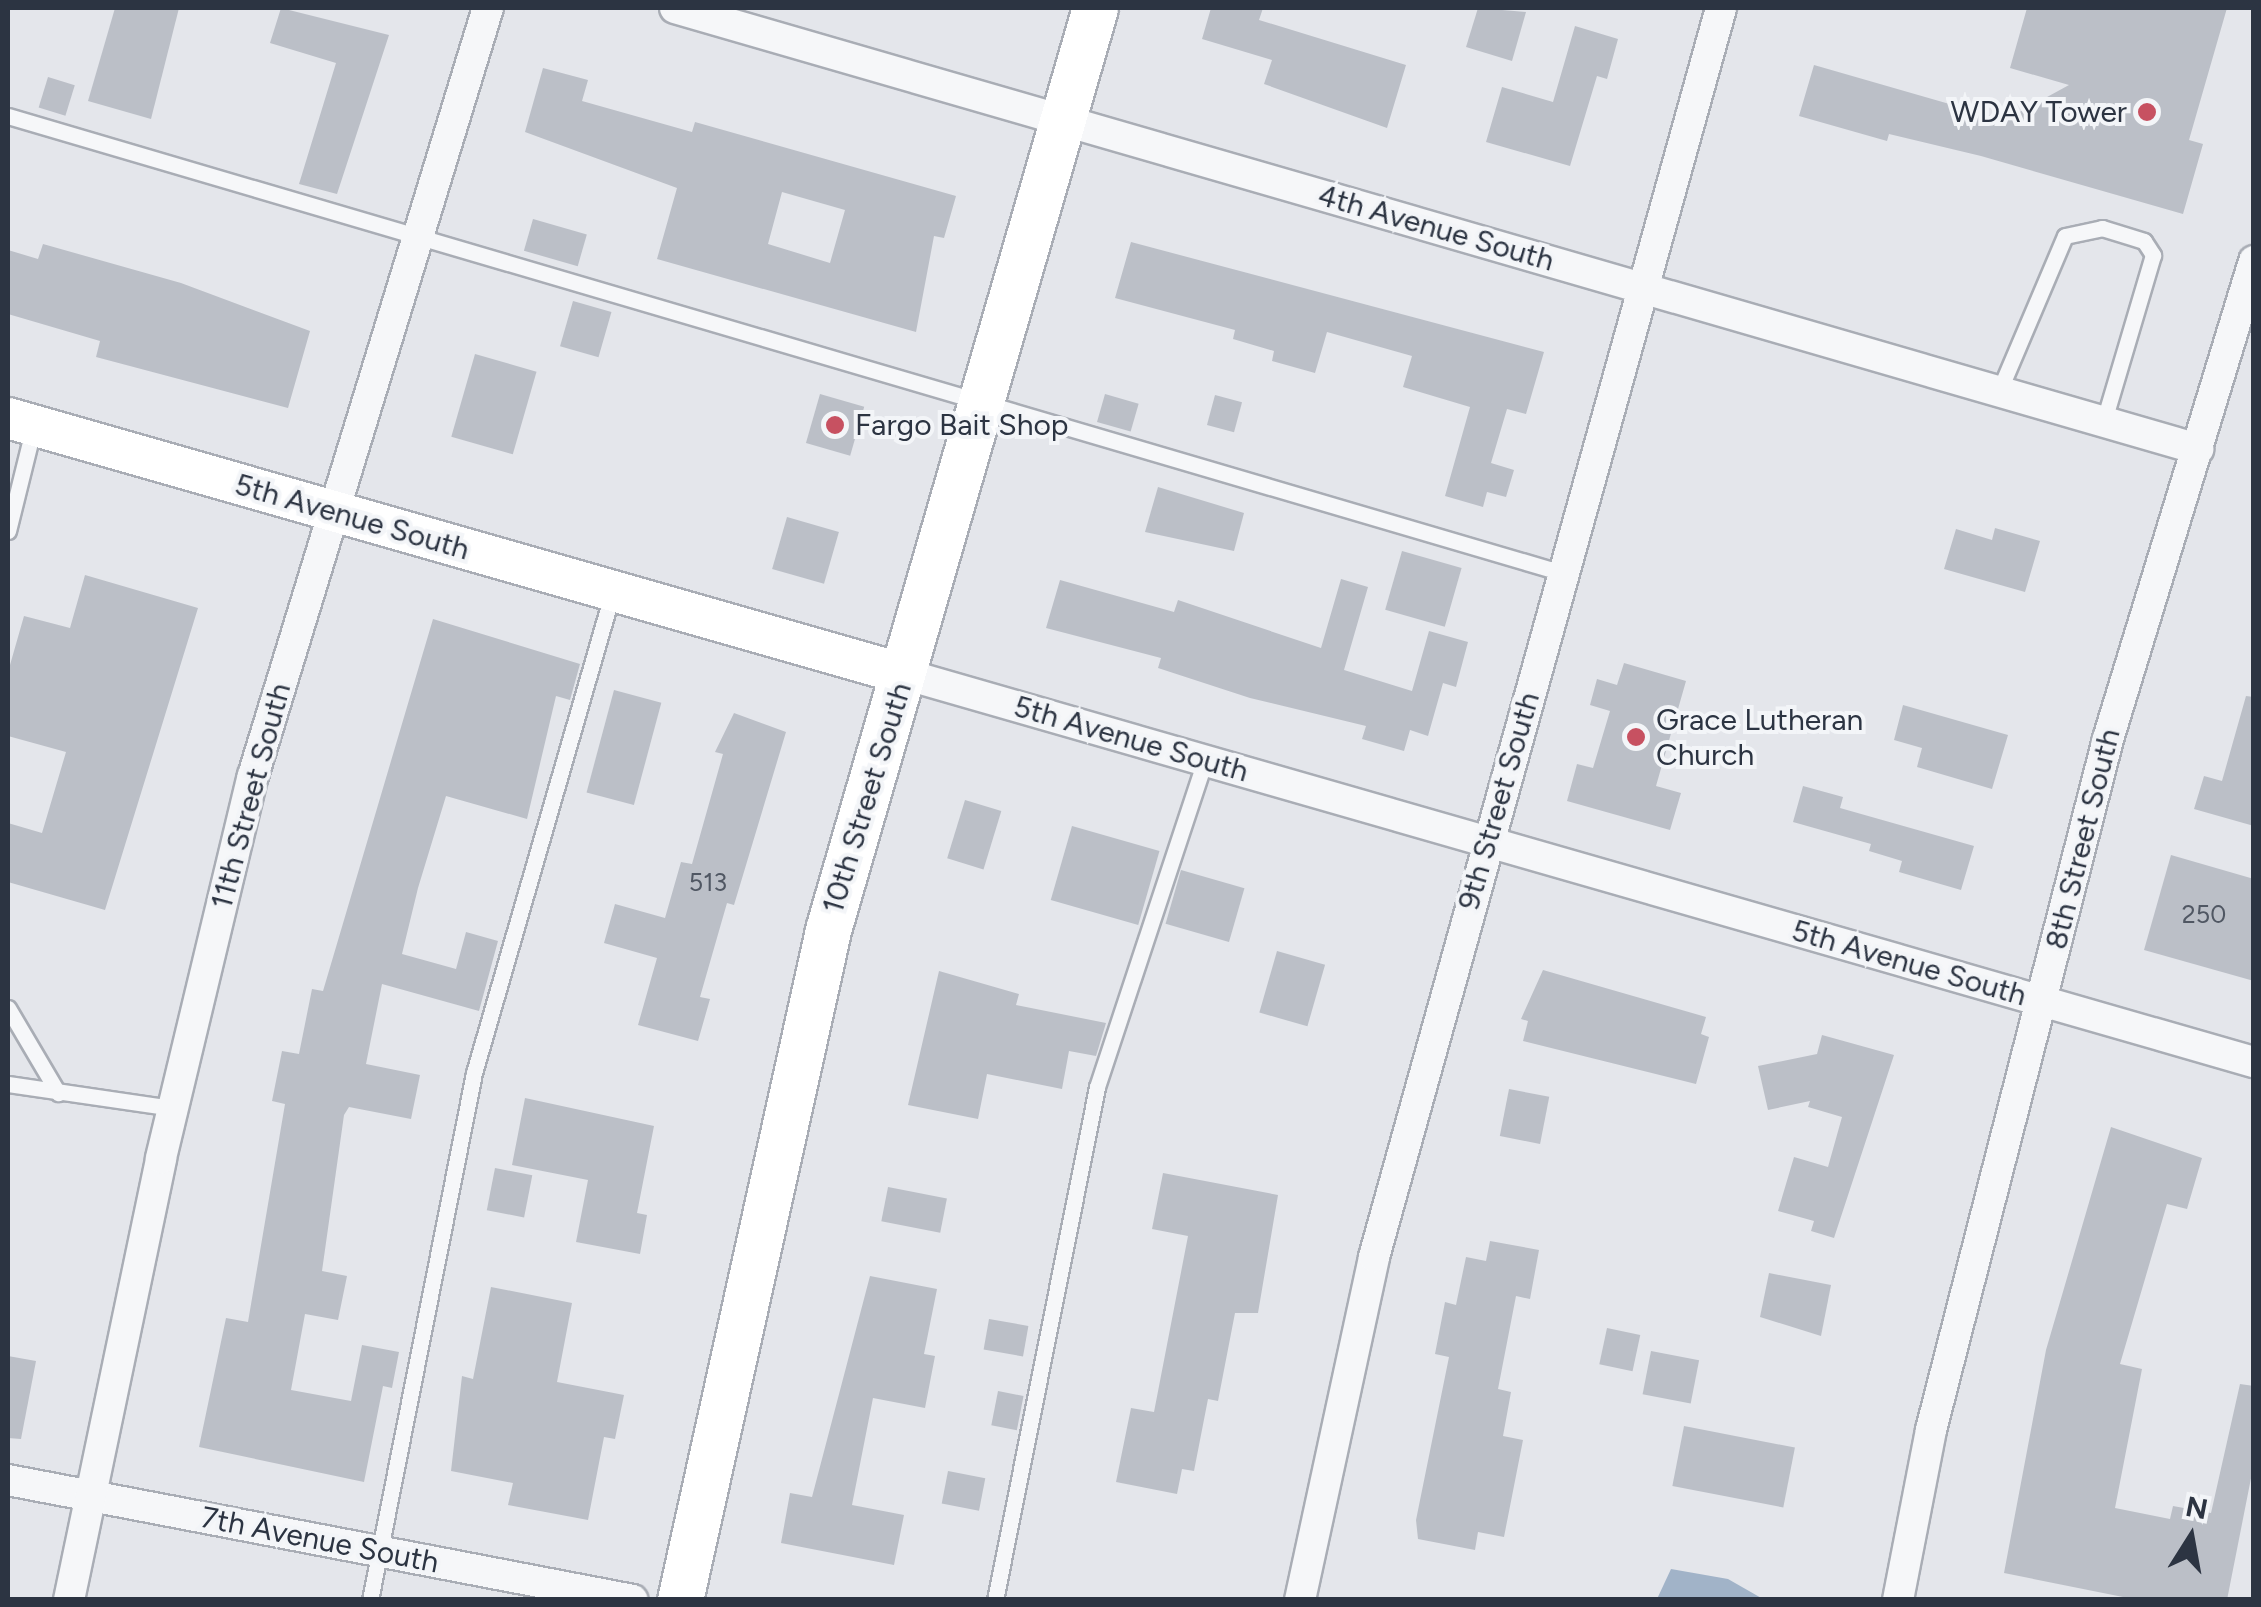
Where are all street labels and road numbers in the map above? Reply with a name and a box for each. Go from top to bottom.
street label: 4th Avenue South [1314,177,1558,279]
street label: 5th Avenue South [231,466,473,568]
street label: 10th Street South [815,678,919,918]
street label: 11th Street South [204,679,298,913]
street label: 5th Avenue South [1010,688,1252,790]
street label: 9th Street South [1451,688,1547,914]
street label: 8th Street South [2038,725,2128,953]
street label: 5th Avenue South [1788,912,2030,1014]
street label: 7th Avenue South [198,1499,442,1581]

